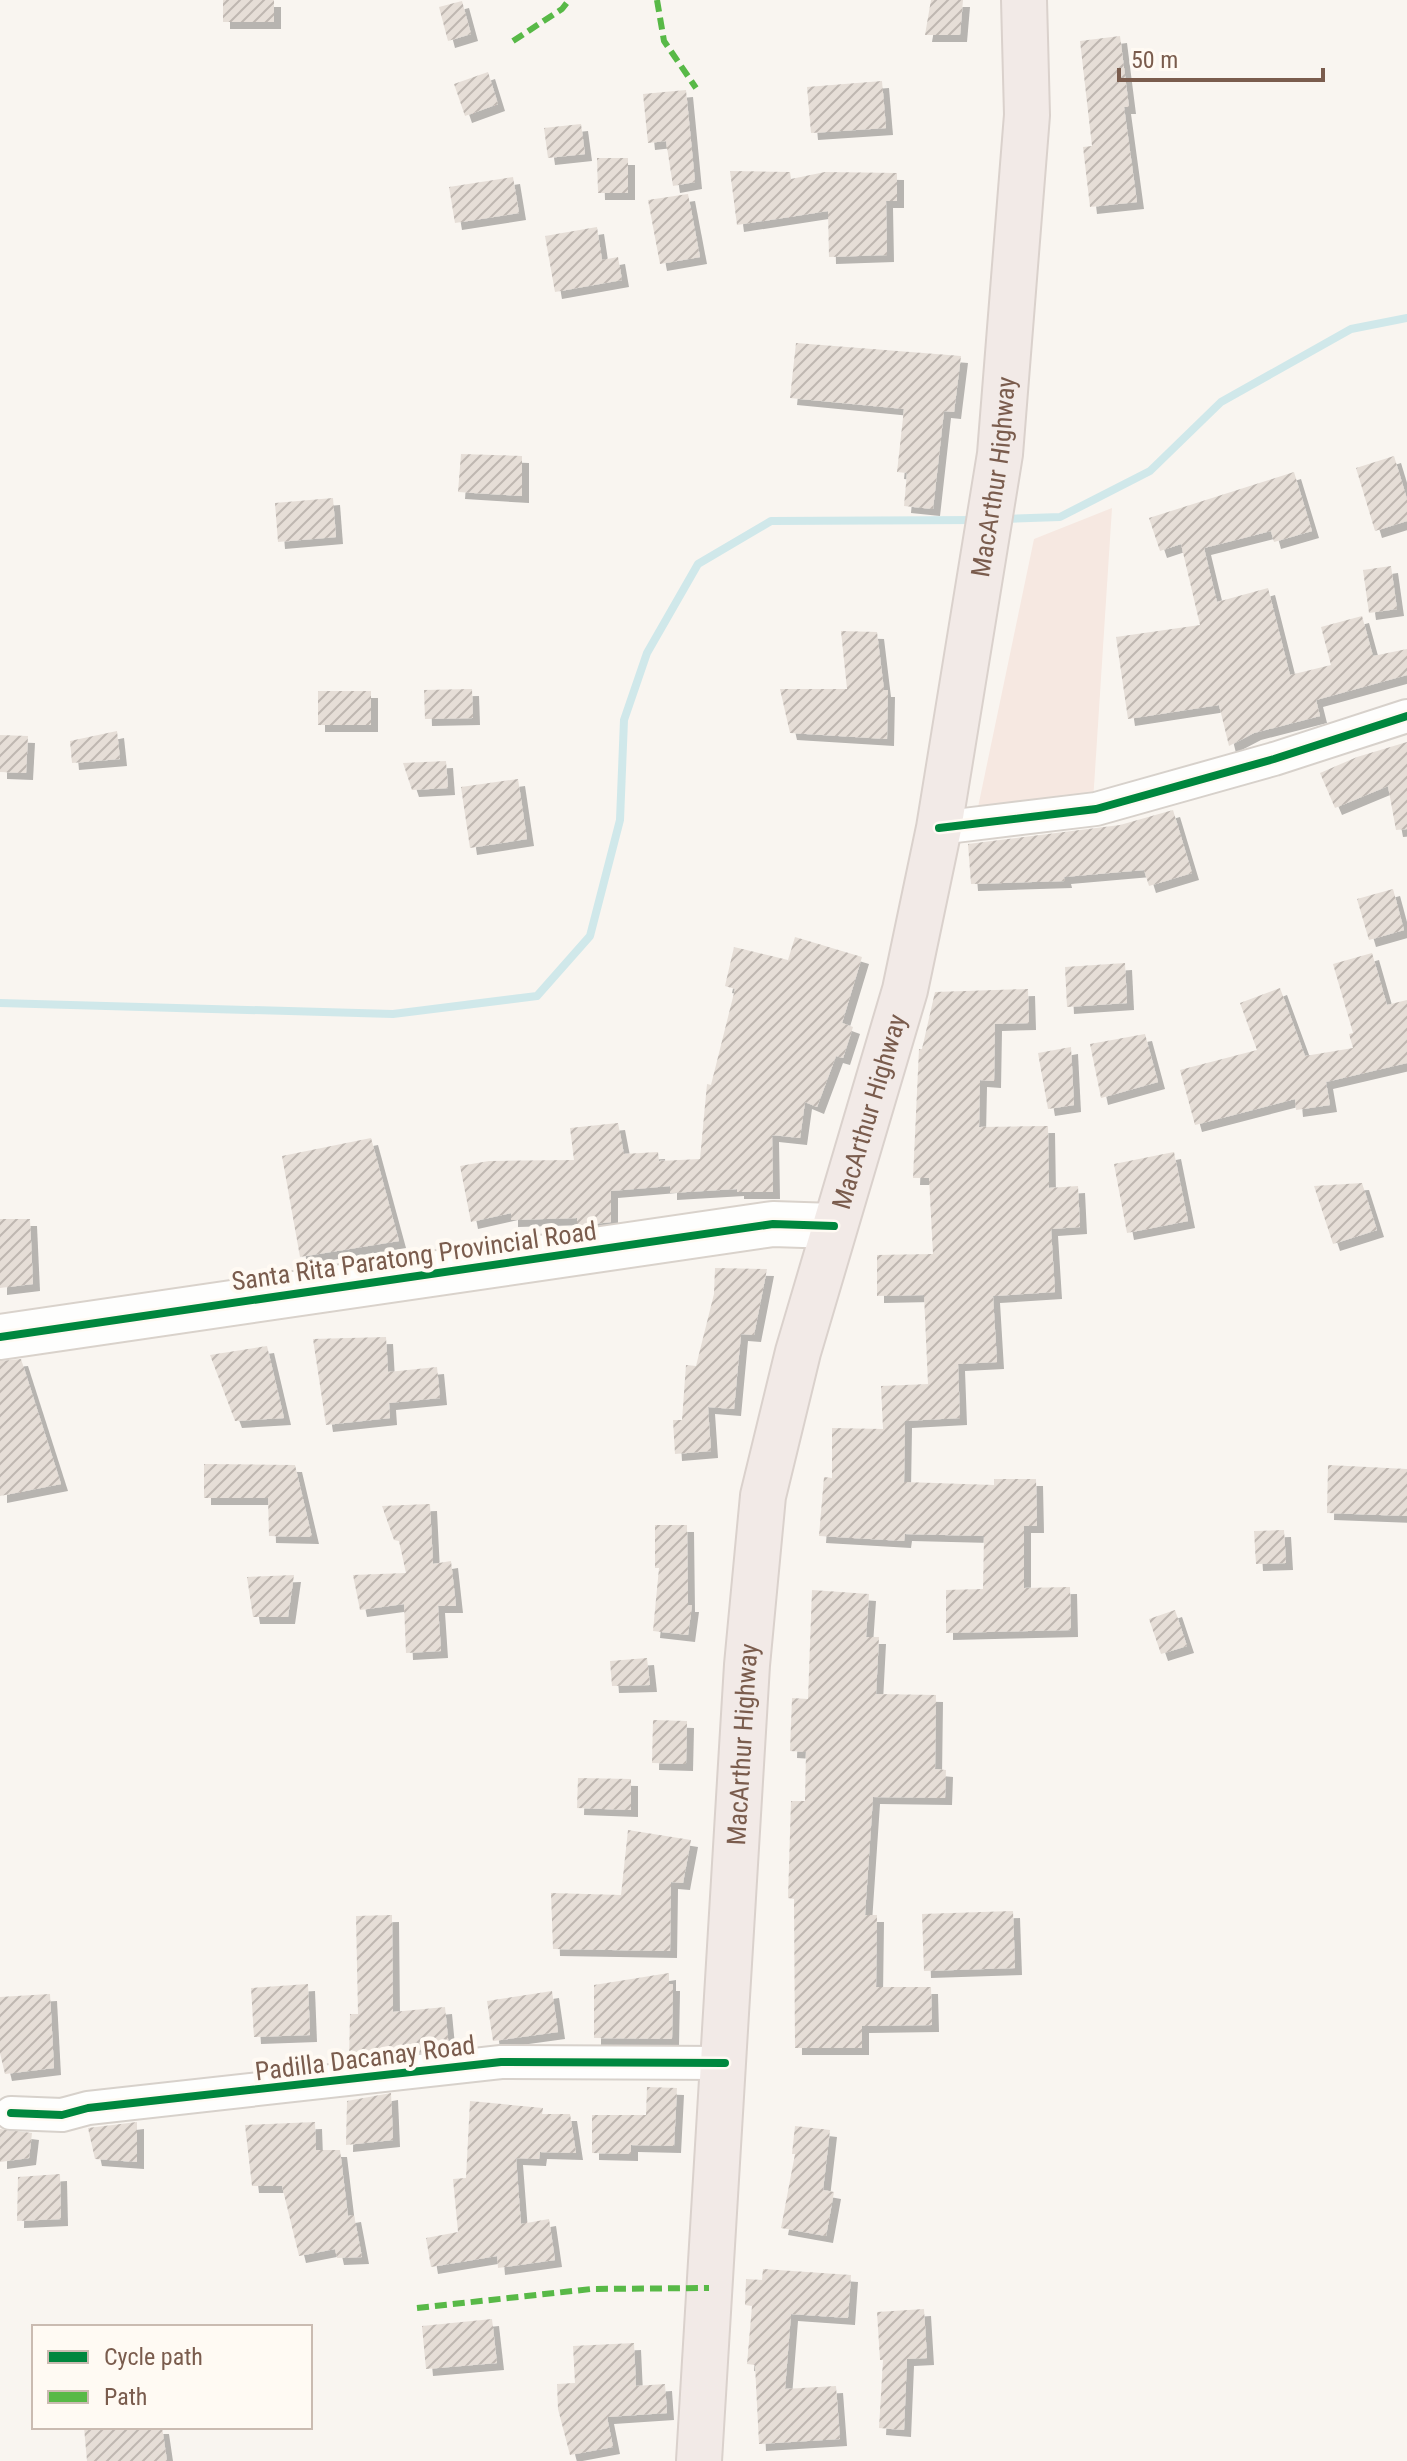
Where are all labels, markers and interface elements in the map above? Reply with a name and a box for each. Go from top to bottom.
scale bar [1119,32,1323,82]
text: 50 m [1131,46,1178,74]
street label: MacArthur Highway [965,375,1021,579]
street label: MacArthur Highway [826,1010,912,1213]
street label: Santa Rita Paratong Provincial Road [230,1216,598,1296]
street label: MacArthur Highway [721,1642,764,1846]
street label: Padilla Dacanay Road [253,2030,477,2086]
legend [32,2325,312,2429]
text: Cycle path [104,2343,203,2371]
text: Path [104,2383,147,2411]

